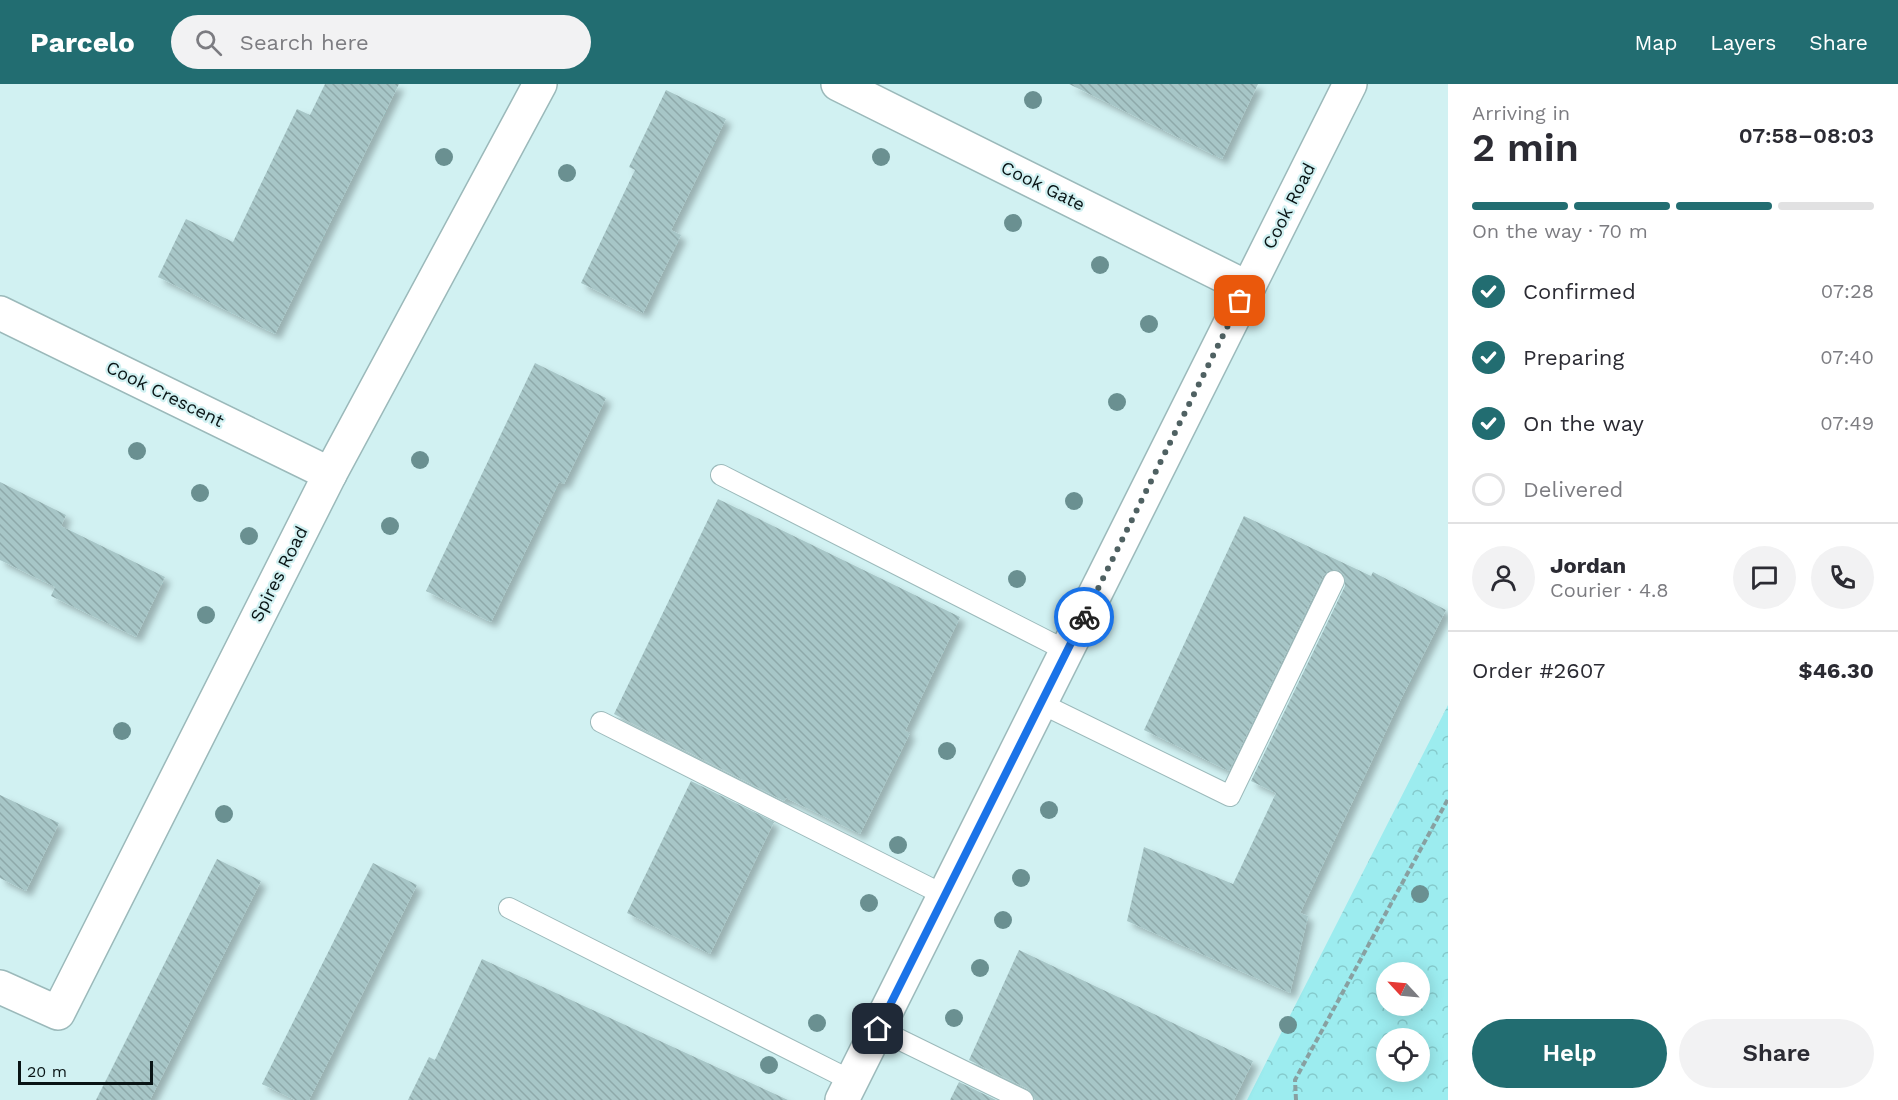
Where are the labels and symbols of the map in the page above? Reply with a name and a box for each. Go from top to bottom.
street label: Cook Gate [998,156,1089,215]
street label: Cook Road [1258,159,1319,252]
pin [1214,275,1265,326]
street label: Cook Crescent [103,356,228,431]
street label: Spires Road [245,522,312,625]
courier [1054,587,1114,647]
north arrow [1376,962,1430,1016]
pin [852,1003,903,1054]
scale bar [18,1058,153,1086]

